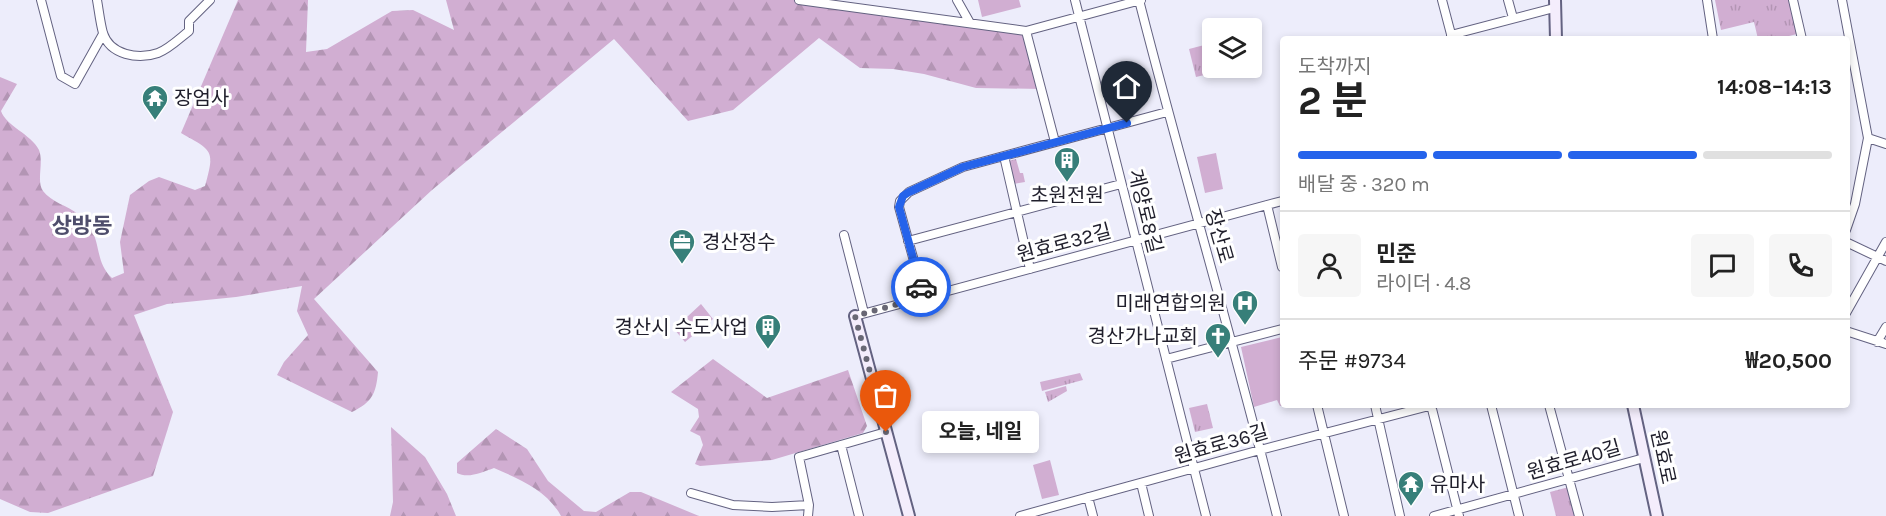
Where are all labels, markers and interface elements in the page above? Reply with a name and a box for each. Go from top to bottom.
map controls [1202,18,1262,78]
button: layers [1202,18,1262,78]
text: 도착까지 [1298,55,1372,78]
pin [1101,61,1152,123]
icon: home [1110,70,1143,103]
text: 14:08–14:13 [1717,74,1832,100]
text: 2 분 [1298,78,1367,124]
temple icon: 장엄사 [140,83,170,121]
place label: 장엄사 [174,87,229,110]
building icon: 초원전원 [1052,145,1082,183]
street label: 계양로8길 [1123,167,1167,255]
text: 배달 중 · 320 m [1298,173,1430,196]
place label: 초원전원 [1030,184,1104,207]
street label: 장산로 [1200,206,1238,266]
district label: 상방동 [52,213,112,239]
street label: 원효로32길 [1014,219,1114,267]
office icon: 경산정수 [667,227,697,265]
place label: 경산정수 [702,231,776,254]
button: person [1298,234,1361,297]
button: chat [1691,234,1754,297]
button: phone [1769,234,1832,297]
text: 민준 [1376,241,1416,267]
courier [891,257,951,317]
icon: car [905,271,938,304]
text: 라이더 · 4.8 [1376,272,1471,295]
hospital icon: 미래연합의원 [1230,288,1260,326]
place label: 미래연합의원 [1116,292,1226,315]
building icon: 경산시 수도사업 [753,312,783,350]
place label: 경산시 수도사업 [614,316,748,339]
church icon: 경산가나교회 [1203,321,1233,359]
place label: 경산가나교회 [1088,325,1198,348]
text: 주문 #9734 [1298,348,1406,374]
text: ₩20,500 [1746,348,1832,374]
pin [860,370,911,432]
icon: bag [869,379,902,412]
callout: 오늘, 네일 [922,411,1039,453]
text: 오늘, 네일 [939,420,1022,443]
street label: 원효로36길 [1171,420,1271,468]
street label: 원효로 [1646,428,1680,486]
street label: 원효로40길 [1524,436,1624,484]
temple icon: 유마사 [1396,469,1426,507]
place label: 유마사 [1430,473,1485,496]

